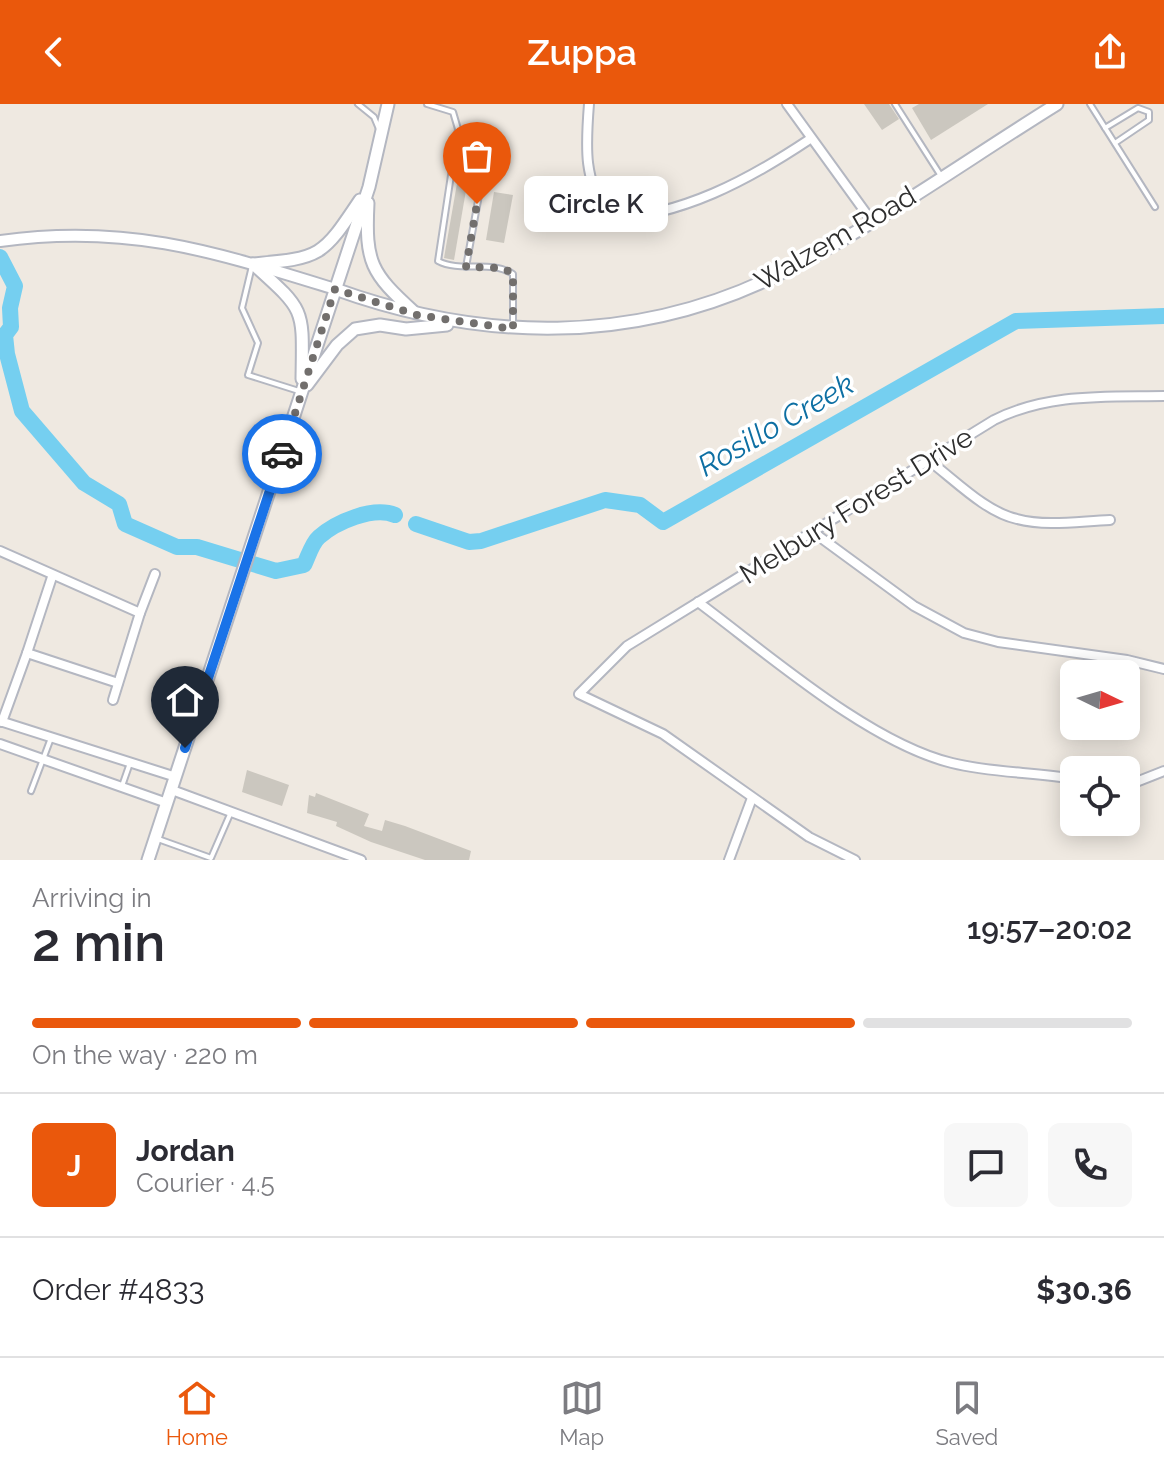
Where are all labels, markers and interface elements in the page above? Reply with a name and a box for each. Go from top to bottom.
icon: back [32,30,76,74]
icon: share [1088,30,1132,74]
text: Zuppa [527,31,637,73]
pin [443,122,511,204]
icon: bag [455,134,499,178]
callout: Circle K [525,176,669,232]
street label: Walzem Road [749,179,922,298]
text: Circle K [549,189,643,219]
water label: Rosillo Creek [692,366,860,483]
courier [242,414,322,494]
street label: Melbury Forest Drive [734,420,979,591]
icon: car [260,432,304,476]
north arrow [1060,660,1140,740]
map controls [1060,660,1140,836]
pin [151,666,219,748]
icon: home [163,678,207,722]
button: locate [1060,756,1140,836]
text: Arriving in [32,883,152,913]
text: 19:57–20:02 [967,911,1132,946]
text: 2 min [32,912,165,973]
text: On the way · 220 m [32,1040,258,1070]
button: chat [944,1123,1028,1207]
button: phone [1048,1123,1132,1207]
text: Jordan [136,1133,235,1168]
text: J [67,1148,81,1183]
text: Courier · 4.5 [136,1168,275,1198]
text: Order #4833 [32,1272,205,1307]
text: $30.36 [1036,1272,1132,1307]
tab: Home [166,1376,228,1450]
tab: Map [559,1376,604,1450]
tab: Saved [935,1376,998,1450]

